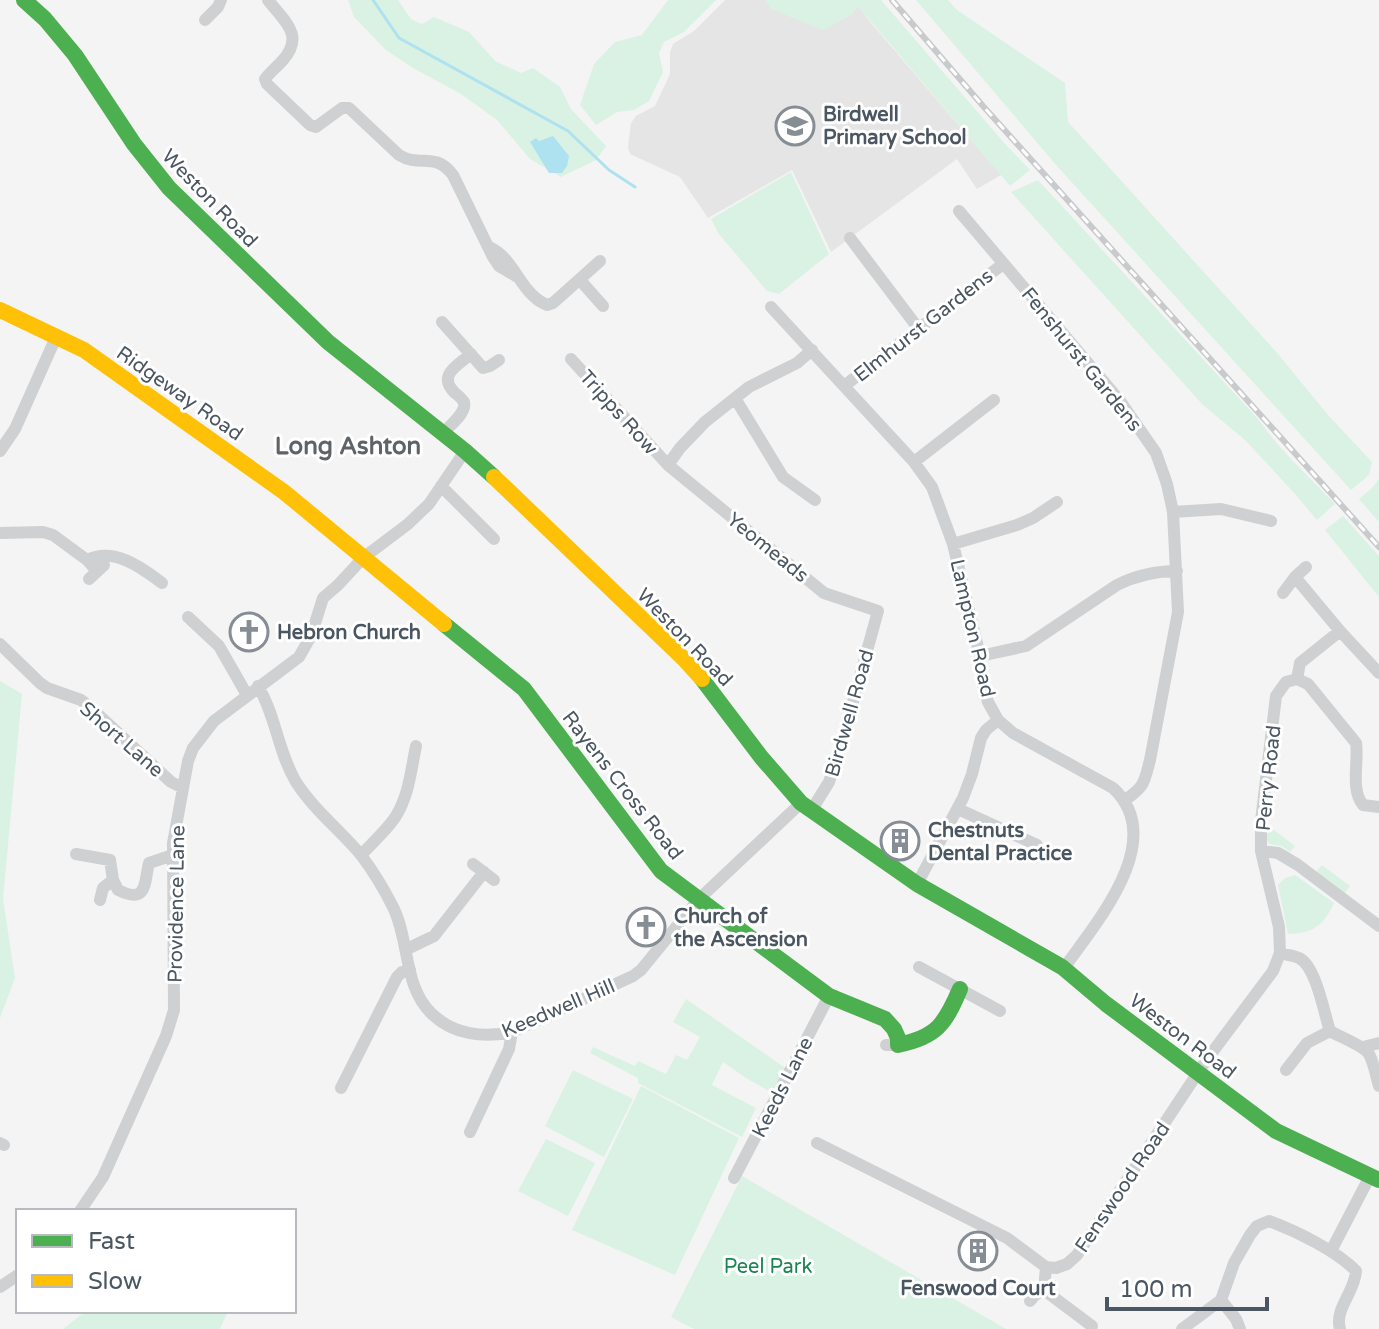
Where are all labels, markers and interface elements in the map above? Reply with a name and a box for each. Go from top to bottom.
place label: Birdwell Primary School [823,103,967,150]
school or university icon: Birdwell Primary School [774,105,816,147]
street label: Weston Road [156,145,262,253]
street label: Elmhurst Gardens [849,264,998,388]
street label: Fenshurst Gardens [1016,283,1147,436]
street label: Ridgeway Road [112,341,247,446]
street label: Tripps Row [574,365,663,460]
district label: Long Ashton [275,432,421,461]
street label: Yeomeads [722,508,813,588]
street label: Lampton Road [944,557,1000,700]
street label: Weston Road [631,584,737,692]
church icon: Hebron Church [228,611,270,653]
place label: Hebron Church [277,621,421,645]
street label: Birdwell Road [820,647,880,780]
street label: Short Lane [75,697,168,783]
street label: Rayens Cross Road [557,706,688,865]
street label: Perry Road [1252,724,1286,832]
place label: Chestnuts Dental Practice [928,819,1072,866]
building icon: Chestnuts Dental Practice [879,820,921,862]
street label: Providence Lane [164,825,190,983]
place label: Church of the Ascension [674,905,808,952]
church icon: Church of the Ascension [625,906,667,948]
street label: Keedwell Hill [498,974,619,1044]
street label: Weston Road [1124,989,1241,1085]
street label: Keeds Lane [747,1033,818,1142]
street label: Fenswood Road [1070,1118,1175,1257]
legend [16,1209,296,1313]
text: Fast [88,1227,135,1256]
building icon: Fenswood Court [957,1230,999,1272]
park label: Peel Park [724,1255,812,1279]
scale bar [1107,1261,1267,1311]
text: Slow [88,1267,142,1296]
text: 100 m [1119,1275,1193,1304]
place label: Fenswood Court [900,1277,1056,1301]

